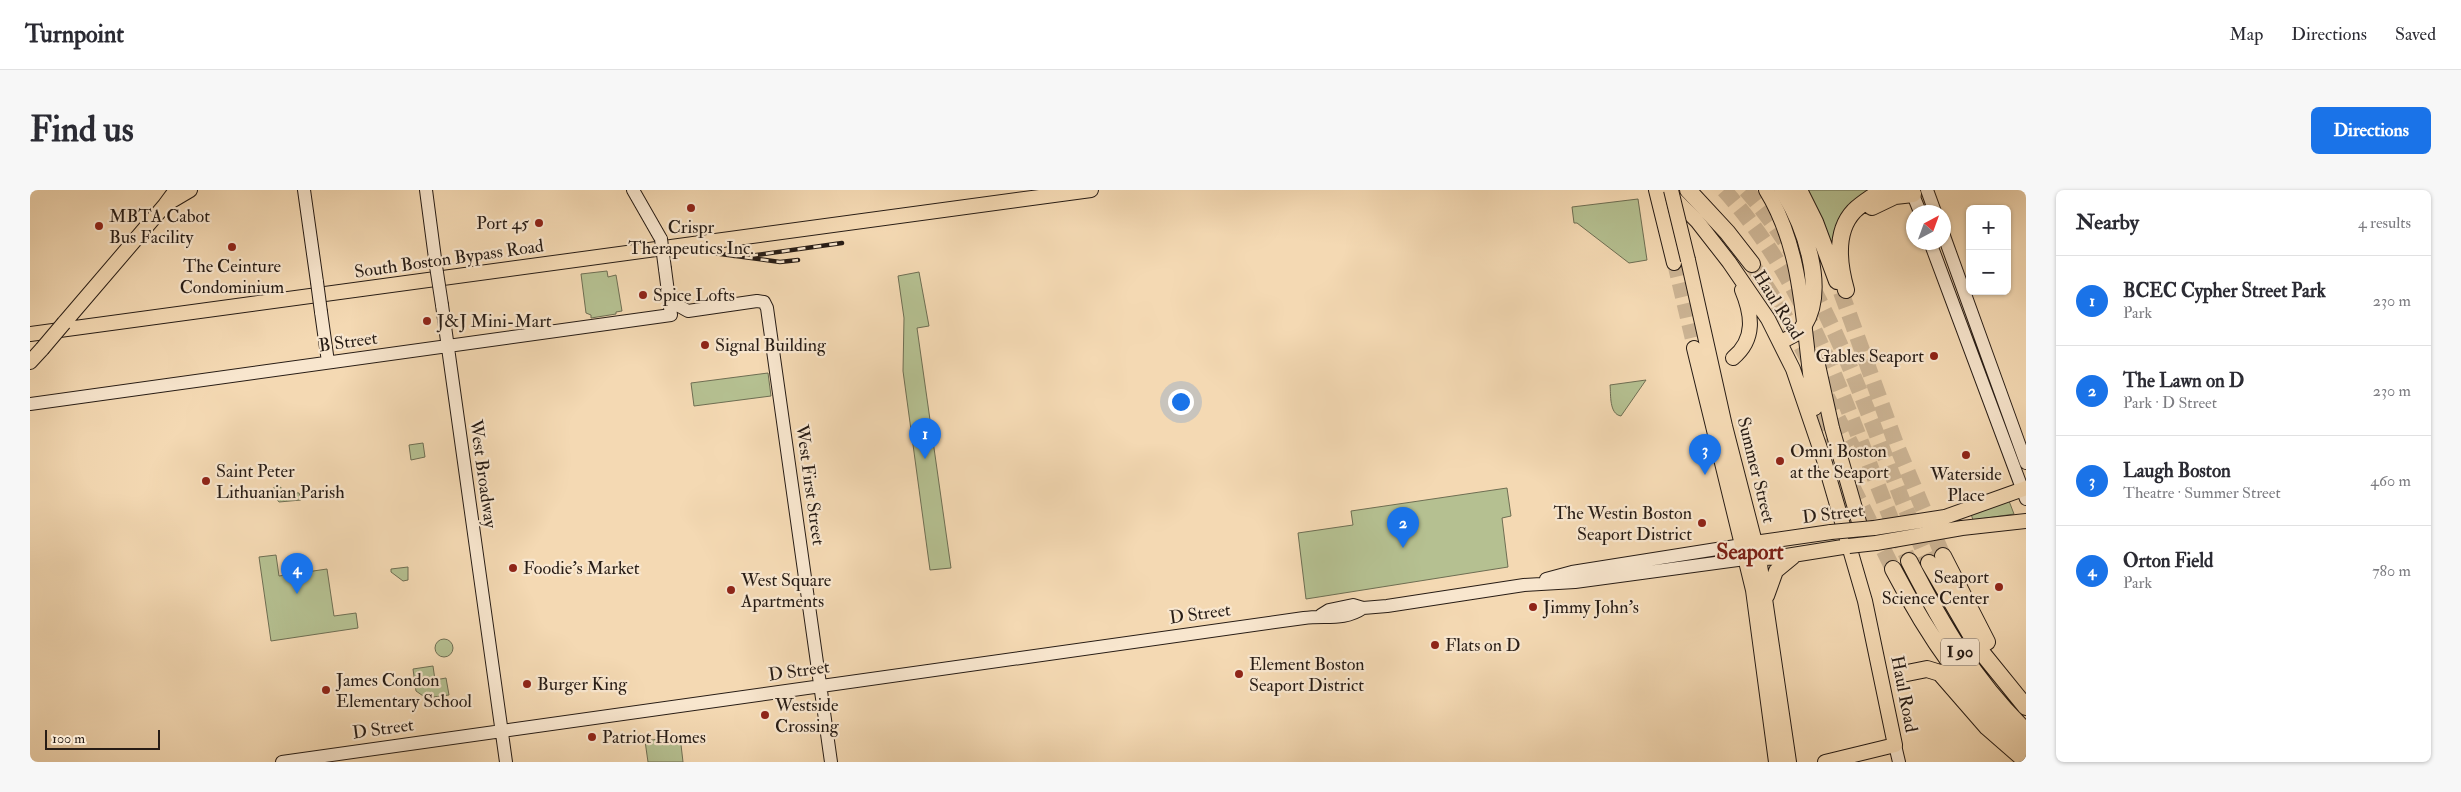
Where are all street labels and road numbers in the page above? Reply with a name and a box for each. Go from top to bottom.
street label: South Boston Bypass Road [353,234,545,284]
street label: Haul Road [1748,266,1808,344]
street label: B Street [317,326,379,357]
street label: Summer Street [1732,415,1780,526]
street label: West Broadway [464,417,502,531]
street label: West First Street [790,422,830,547]
street label: D Street [1801,499,1865,529]
street label: D Street [1168,598,1232,630]
road number: I 90 [1941,638,1979,666]
street label: Haul Road [1885,654,1923,734]
street label: D Street [767,655,831,687]
street label: D Street [351,713,415,745]

